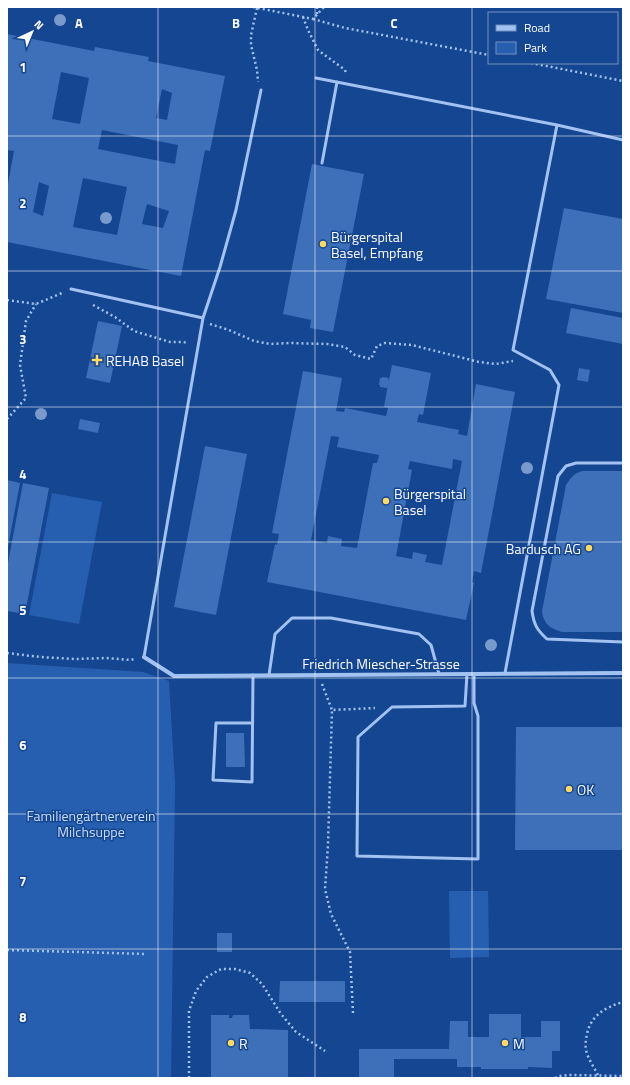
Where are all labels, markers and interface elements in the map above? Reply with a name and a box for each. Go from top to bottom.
north arrow [12,12,52,52]
legend [488,12,618,64]
text: A [75,13,83,33]
text: B [232,13,240,33]
text: C [390,13,398,33]
text: N [31,16,47,33]
text: Road [524,18,550,37]
text: Park [524,38,547,57]
text: 1 [19,57,27,77]
text: 2 [19,193,27,213]
place label: Bürgerspital Basel, Empfang [331,226,423,263]
marker: Bürgerspital Basel, Empfang [318,239,328,249]
text: 3 [19,329,27,349]
place label: REHAB Basel [106,350,184,371]
marker: REHAB Basel [91,354,103,366]
text: 4 [19,464,27,484]
place label: Bürgerspital Basel [394,483,466,520]
marker: Bürgerspital Basel [381,496,391,506]
place label: Bardusch AG [506,538,581,559]
marker: Bardusch AG [584,543,594,553]
text: 5 [19,600,27,620]
street label: Friedrich Miescher-Strasse [302,653,460,674]
text: 6 [19,735,27,755]
place label: OK [577,779,594,800]
marker: OK [564,784,574,794]
park label: Familiengärtnerverein Milchsuppe [26,805,156,842]
text: 7 [19,871,27,891]
text: 8 [19,1007,27,1027]
place label: R [239,1033,248,1054]
place label: M [513,1033,525,1054]
marker: R [226,1038,236,1048]
marker: M [500,1038,510,1048]

